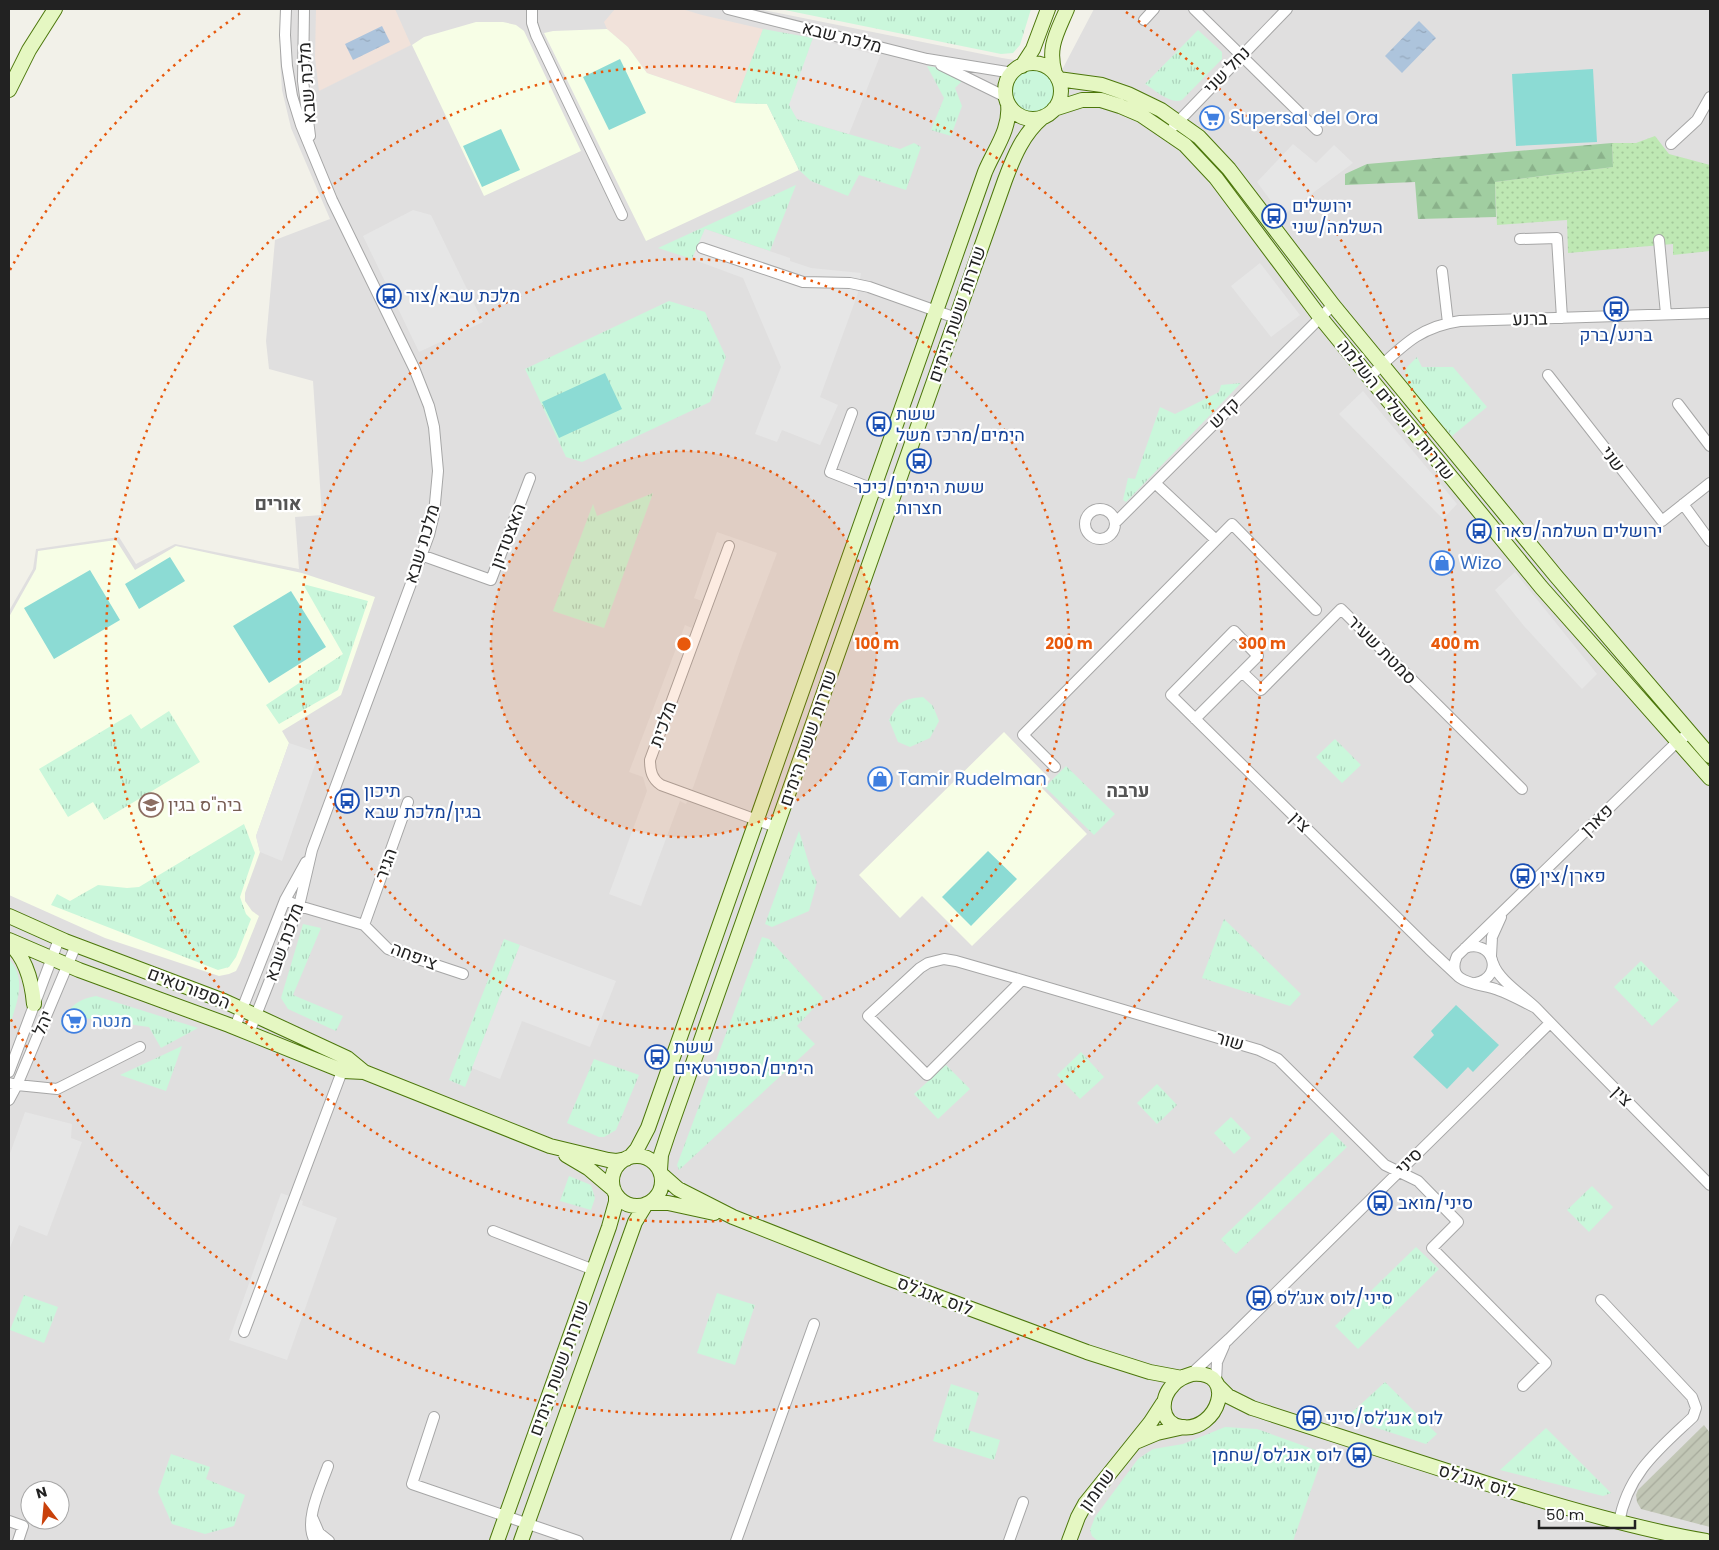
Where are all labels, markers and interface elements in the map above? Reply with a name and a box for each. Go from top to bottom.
street label: מלכת שבא [799,15,885,59]
street label: נחל שני [1198,40,1256,99]
street label: מלכת שבא [291,41,322,125]
supermarket icon: Supersal del Ora [1199,105,1225,131]
place label: Supersal del Ora [1230,105,1379,130]
place label: ירושלים השלמה/שני [1292,193,1383,239]
bus stop icon: ירושלים השלמה/שני [1261,203,1287,229]
street label: שדרות ששת הימים [921,242,992,385]
bus stop icon: מלכת שבא/צור [376,283,402,309]
place label: מלכת שבא/צור [406,283,520,308]
bus stop icon: ברנע/ברק [1603,296,1629,322]
street label: ברנע [1512,306,1548,331]
place label: ברנע/ברק [1579,322,1653,347]
street label: שדרות ירושלים השלמה [1332,334,1461,485]
street label: קדש [1202,391,1245,434]
place label: ששת הימים/מרכז משל [896,401,1025,447]
bus stop icon: ששת הימים/מרכז משל [866,411,892,437]
street label: שני [1595,441,1631,477]
bus stop icon: ששת הימים/כיכר חצרות [906,448,932,474]
place label: ששת הימים/כיכר חצרות [853,474,985,520]
district label: אורים [254,490,302,517]
street label: האצטדיון [484,499,531,572]
street label: מלכת שבא [398,501,445,587]
bus stop icon: ירושלים השלמה/פארן [1466,518,1492,544]
place label: ירושלים השלמה/פארן [1496,518,1662,543]
shop icon: Wizo [1429,550,1455,576]
place label: Wizo [1460,550,1502,575]
street label: סמטת שעיר [1342,609,1423,690]
text: 100 m [855,633,899,654]
text: 200 m [1045,633,1093,654]
text: 300 m [1238,633,1286,654]
text: 400 m [1431,633,1480,654]
centre of rings [675,635,693,653]
street label: שדרות ששת הימים [772,666,843,809]
street label: מלכית [643,697,682,750]
shop icon: Tamir Rudelman [867,766,893,792]
place label: Tamir Rudelman [898,766,1047,791]
district label: ערבה [1106,777,1150,804]
place label: תיכון בגין/מלכת שבא [364,778,482,824]
bus stop icon: תיכון בגין/מלכת שבא [334,788,360,814]
school or university icon: ביה"ס בגין [138,792,164,818]
place label: ביה"ס בגין [168,792,243,817]
street label: פארן [1575,798,1619,841]
street label: צין [1284,806,1317,838]
street label: הגיר [368,845,403,883]
bus stop icon: פארן/צין [1510,863,1536,889]
place label: פארן/צין [1540,863,1606,888]
street label: מלכת שבא [258,899,309,984]
street label: ציפחה [387,935,441,976]
street label: הספורטאים [144,960,234,1015]
street label: יהל [26,1006,59,1039]
supermarket icon: מנטה [61,1008,87,1034]
place label: מנטה [92,1008,132,1033]
street label: שור [1213,1025,1247,1056]
place label: ששת הימים/הספורטאים [674,1034,814,1080]
bus stop icon: ששת הימים/הספורטאים [644,1044,670,1070]
street label: צין [1606,1080,1639,1112]
street label: סיני [1390,1142,1428,1180]
bus stop icon: סיני/מואב [1367,1190,1393,1216]
place label: סיני/מואב [1398,1190,1473,1215]
street label: לוס אנג'לס [894,1270,977,1321]
bus stop icon: סיני/לוס אנג׳לס [1246,1285,1272,1311]
place label: סיני/לוס אנג׳לס [1276,1285,1393,1310]
street label: שדרות ששת הימים [522,1296,595,1439]
bus stop icon: לוס אנג׳לס/סיני [1296,1405,1322,1431]
place label: לוס אנג׳לס/סיני [1326,1405,1443,1430]
place label: לוס אנג׳לס/שחמן [1212,1442,1342,1467]
bus stop icon: לוס אנג׳לס/שחמן [1346,1442,1372,1468]
street label: לוס אנג'לס [1436,1457,1519,1504]
street label: שחמון [1073,1463,1121,1516]
north arrow [20,1480,70,1530]
text: N [34,1481,49,1504]
scale bar [1539,1498,1635,1530]
text: 50 m [1546,1504,1584,1525]

